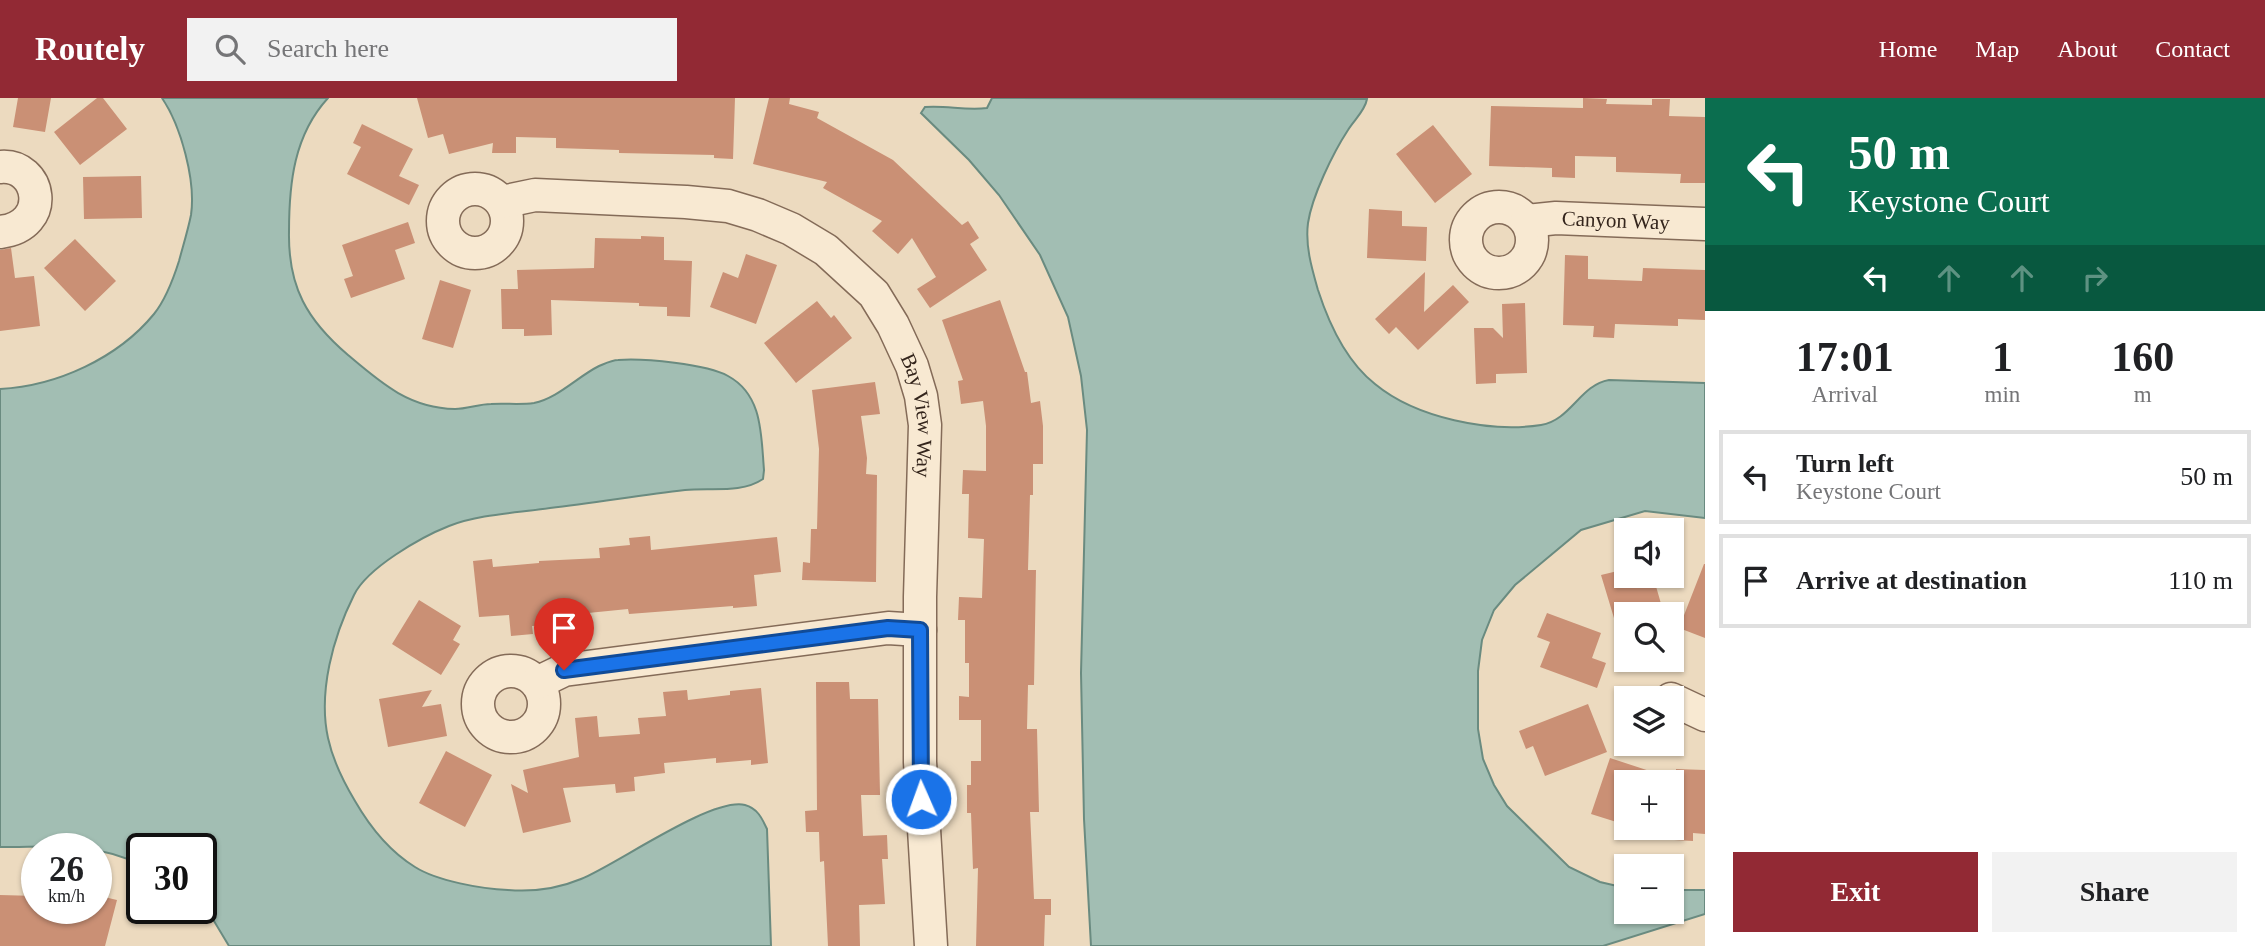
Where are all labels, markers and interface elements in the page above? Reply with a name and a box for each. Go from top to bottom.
search box [187,18,677,81]
icon: search [211,30,249,68]
text: Routely [35,31,145,67]
text: Search here [267,34,389,63]
text: Home [1879,36,1937,62]
text: Map [1975,36,2019,62]
text: About [2057,36,2117,62]
text: Contact [2155,36,2230,62]
text: 50 m [1848,125,1950,180]
icon: left [1733,126,1824,217]
text: Keystone Court [1848,183,2050,219]
street label: Canyon Way [1561,206,1671,235]
icon: left [1857,259,1895,297]
icon: ahead [1930,259,1968,297]
icon: ahead [2003,259,2041,297]
icon: right [2076,259,2114,297]
text: 17:01 [1796,334,1894,380]
text: 1 [1992,334,2013,380]
text: 160 [2111,334,2174,380]
street label: Bay View Way [896,349,937,478]
text: Arrival [1812,382,1878,407]
text: min [1985,382,2020,407]
text: m [2134,382,2152,407]
text: Turn left [1796,449,1894,478]
icon: left [1737,458,1775,496]
text: 50 m [2180,462,2233,491]
text: Keystone Court [1796,479,1941,504]
map controls [1614,518,1684,924]
button: sound [1614,518,1684,588]
icon: arrive [1737,562,1775,600]
text: Arrive at destination [1796,566,2027,595]
text: 110 m [2168,566,2233,595]
pin [534,598,594,670]
button: search [1614,602,1684,672]
icon: arrive [545,609,583,647]
button: layers [1614,686,1684,756]
position arrow [884,762,958,836]
button: + [1614,770,1684,840]
speed limit sign: 30 [126,833,217,924]
text: 26 [49,850,84,889]
button: Exit [1733,852,1978,932]
button: Share [1992,852,2237,932]
button: − [1614,854,1684,924]
text: km/h [48,886,85,906]

